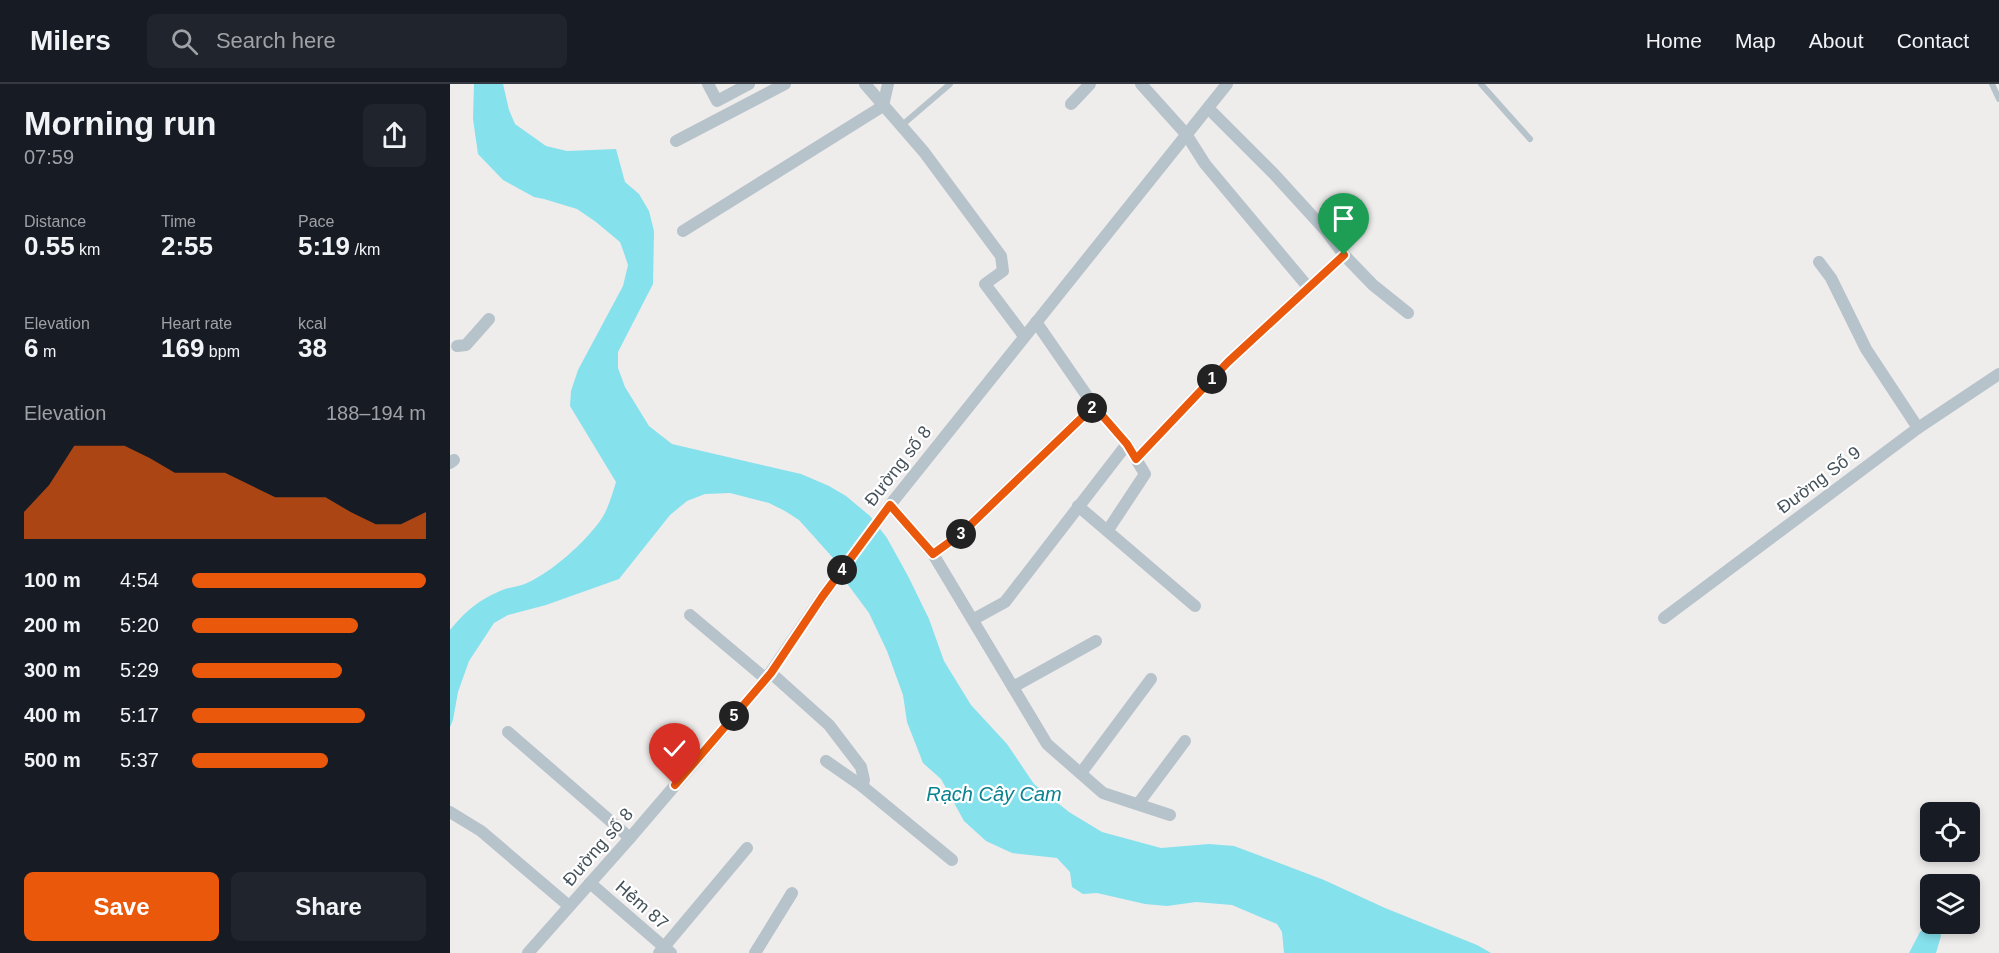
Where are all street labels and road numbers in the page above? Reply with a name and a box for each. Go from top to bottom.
street label: Đường số 8 [861,422,935,510]
street label: Đường Số 9 [1773,442,1865,518]
street label: Đường số 8 [559,804,637,890]
street label: Hẻm 87 [612,877,672,933]

